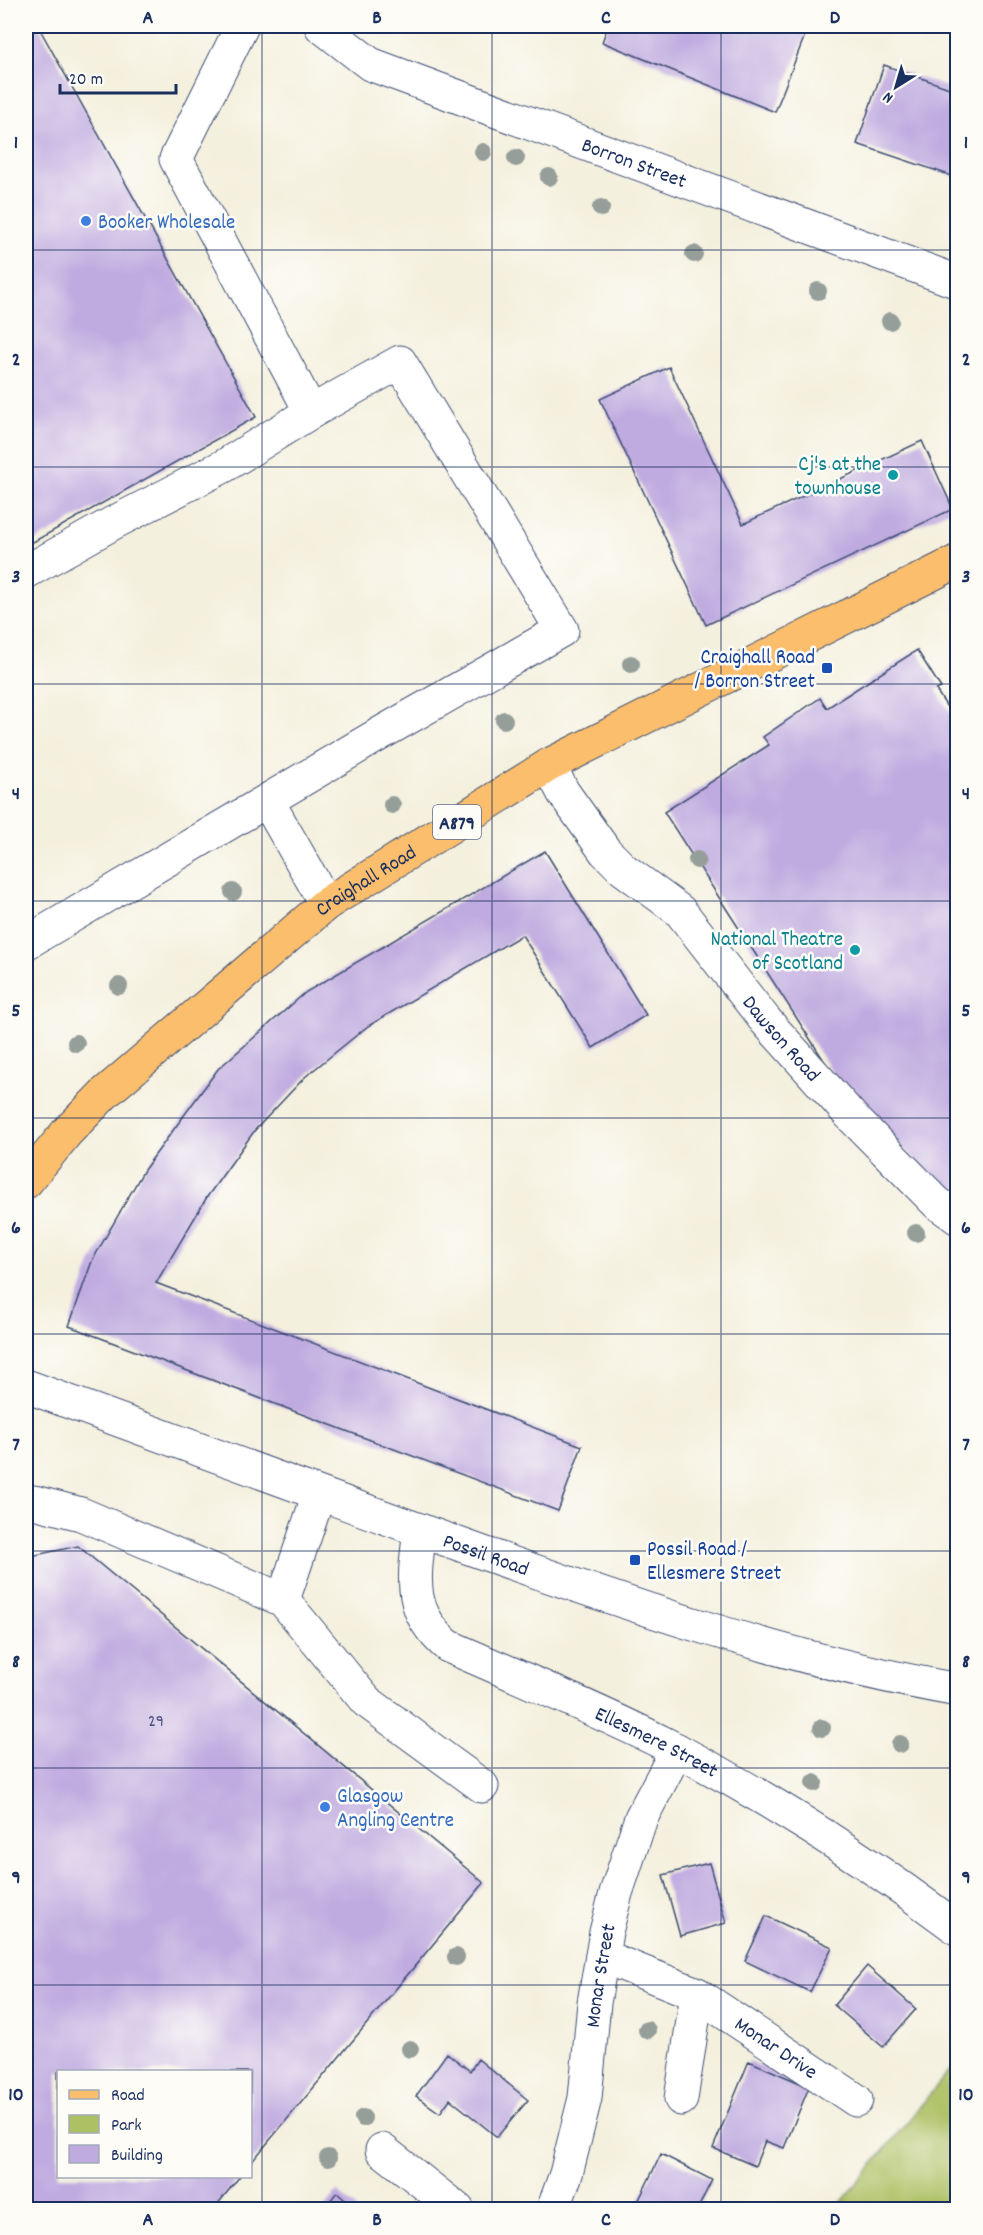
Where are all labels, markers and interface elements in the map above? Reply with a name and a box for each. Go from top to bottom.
text: A [143,5,154,33]
text: B [372,5,382,33]
text: C [601,5,611,33]
text: D [830,5,841,33]
scale bar [60,57,176,95]
north arrow [866,57,926,117]
text: 20 m [69,68,103,93]
text: N [878,85,899,109]
text: 1 [14,130,18,158]
text: 1 [964,130,968,158]
street label: Borron Street [577,132,690,198]
place label: Booker Wholesale [98,209,235,239]
marker: Booker Wholesale [79,214,93,228]
text: 2 [12,347,20,375]
text: 2 [962,347,970,375]
place label: Cj's at the townhouse [795,451,881,505]
marker: Cj's at the townhouse [886,468,900,482]
text: 3 [12,564,20,592]
text: 3 [962,564,970,592]
place label: Craighall Road / Borron Street [694,644,815,698]
marker: Craighall Road / Borron Street [820,661,834,675]
text: 4 [12,781,20,809]
text: 4 [962,781,970,809]
road number: A879 [433,805,481,839]
street label: Craighall Road [310,839,423,925]
place label: National Theatre of Scotland [711,926,843,980]
marker: National Theatre of Scotland [848,943,862,957]
street label: Dawson Road [733,990,826,1090]
text: 5 [11,998,21,1026]
text: 5 [961,998,971,1026]
text: 6 [11,1215,21,1243]
text: 6 [961,1215,971,1243]
text: 7 [12,1432,20,1460]
text: 7 [962,1432,970,1460]
street label: Possil Road [438,1528,532,1586]
place label: Possil Road / Ellesmere Street [647,1536,781,1590]
marker: Possil Road / Ellesmere Street [628,1553,642,1567]
text: 8 [12,1649,20,1677]
text: 8 [962,1649,970,1677]
street label: Ellesmere Street [589,1700,723,1787]
house number: 29 [148,1710,164,1735]
place label: Glasgow Angling Centre [337,1783,454,1837]
marker: Glasgow Angling Centre [318,1800,332,1814]
text: 9 [11,1865,21,1893]
text: 9 [961,1865,971,1893]
street label: Monar Street [580,1921,626,2029]
street label: Monar Drive [727,2011,823,2088]
legend [57,2070,252,2178]
text: 10 [8,2082,24,2110]
text: 10 [958,2082,974,2110]
text: Road [111,2084,145,2109]
text: Park [111,2114,142,2139]
text: Building [111,2144,163,2169]
text: A [143,2207,154,2235]
text: B [372,2207,382,2235]
text: C [601,2207,611,2235]
text: D [830,2207,841,2235]

